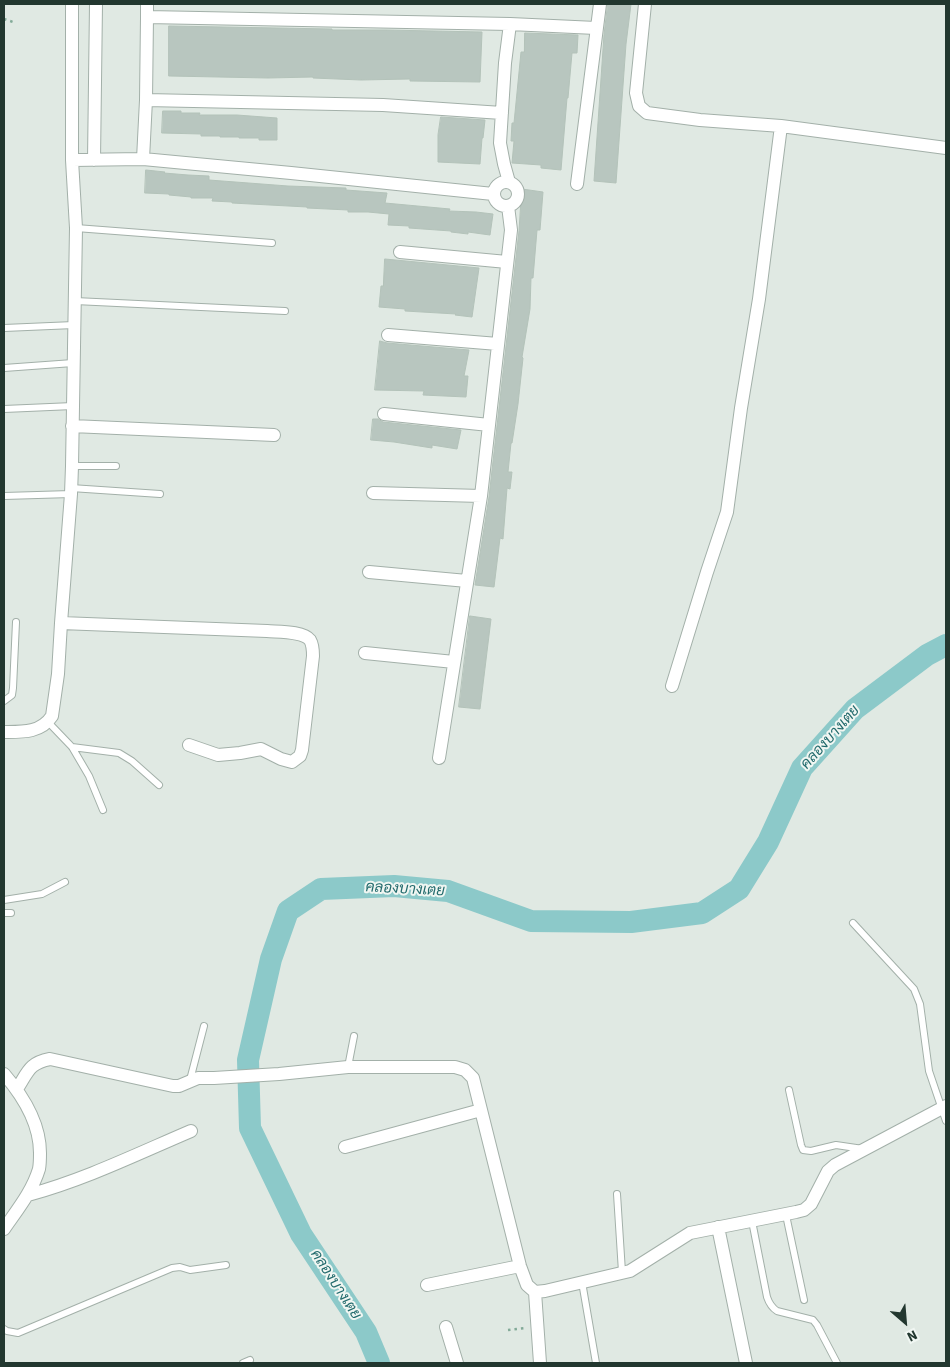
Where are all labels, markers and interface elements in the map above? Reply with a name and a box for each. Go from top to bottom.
water label: คลองบางเตย [798,702,864,774]
water label: คลองบางเตย [365,879,445,901]
water label: คลองบางเตย [306,1247,364,1323]
north arrow [880,1297,930,1347]
text: N [903,1324,920,1346]

